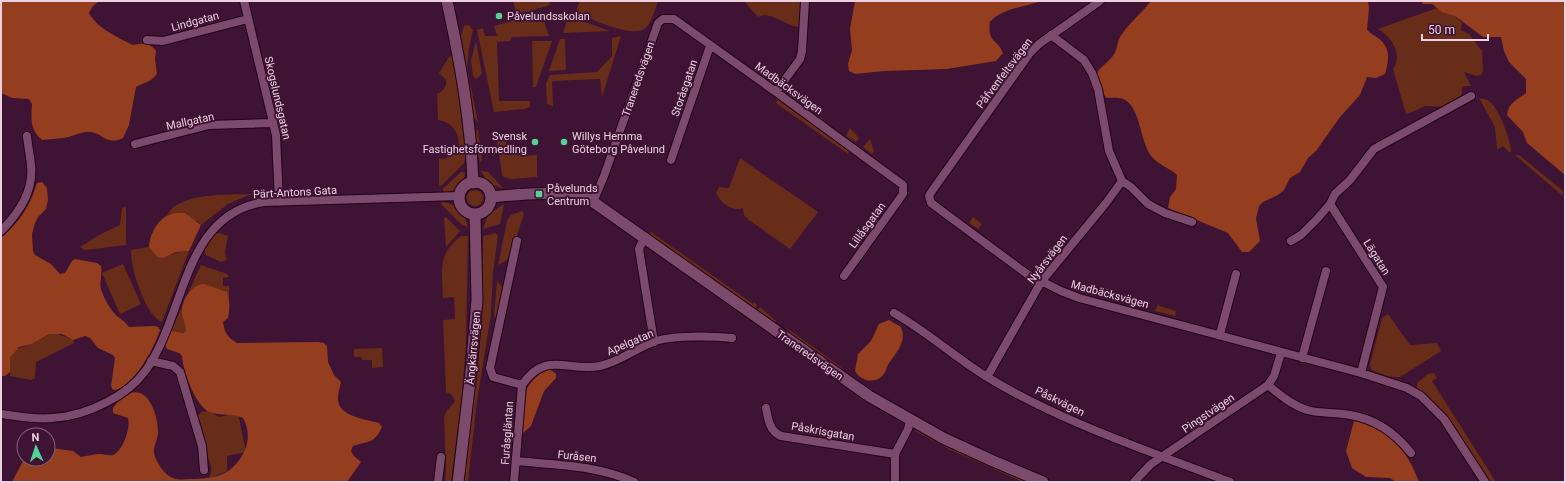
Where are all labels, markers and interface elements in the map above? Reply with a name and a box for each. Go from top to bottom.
street label: Lindgatan [170,9,220,34]
place label: Påvelundsskolan [507,10,590,23]
marker: Påvelundsskolan [494,11,504,21]
scale bar [1422,16,1488,42]
text: 50 m [1428,23,1455,37]
street label: Påfvenfeltsvägen [974,36,1035,111]
street label: Traneredsvägen [620,40,657,118]
street label: Skogslundsgatan [262,55,293,141]
street label: Storåsgatan [669,58,700,118]
street label: Madbäcksvägen [752,60,825,117]
street label: Mallgatan [165,110,215,133]
place label: Svensk Fastighetsförmedling [423,130,527,156]
place label: Willys Hemma Göteborg Påvelund [572,130,665,156]
marker: Svensk Fastighetsförmedling [530,137,540,147]
marker: Willys Hemma Göteborg Påvelund [559,137,569,147]
place label: Påvelunds Centrum [547,182,598,208]
street label: Pärt-Antons Gata [253,184,337,201]
marker: Påvelunds Centrum [534,189,544,199]
street label: Lillåsgatan [846,200,888,251]
street label: Nyårsvägen [1025,232,1070,286]
street label: Lägatan [1361,237,1393,278]
street label: Madbäcksvägen [1069,278,1150,311]
street label: Ängkärrsvägen [464,311,483,385]
street label: Apelgatan [605,327,656,358]
street label: Traneredsvägen [774,328,845,383]
street label: Påskvägen [1033,384,1087,419]
street label: Pingstvägen [1180,391,1237,436]
street label: Furåsgläntan [499,401,516,465]
street label: Påskrisgatan [790,420,856,443]
north arrow [16,427,56,467]
text: N [31,431,40,444]
street label: Furåsen [557,448,597,465]

